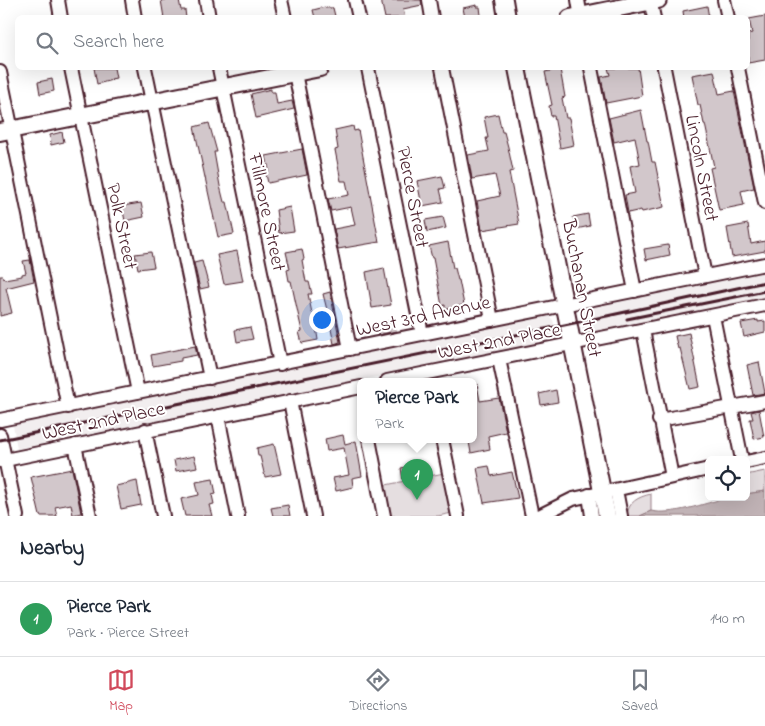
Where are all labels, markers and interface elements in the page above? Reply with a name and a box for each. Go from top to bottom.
search box [15,15,750,70]
icon: search [33,29,61,57]
text: Search here [73,29,164,56]
street label: Lincoln Street [676,113,725,225]
street label: Pierce Street [388,144,436,251]
street label: Fillmore Street [239,150,292,274]
street label: Polk Street [97,181,144,273]
street label: Buchanan Street [553,216,608,360]
street label: West 3rd Avenue [354,289,494,346]
your location [309,307,335,333]
street label: West 2nd Place [435,316,564,369]
popup [357,378,477,443]
text: Pierce Park [375,385,459,412]
street label: West 2nd Place [39,395,168,450]
text: Park [375,412,404,436]
map controls [705,456,750,501]
button: locate [705,456,750,501]
pin: 1 [401,459,433,500]
text: Nearby [20,534,84,564]
text: Pierce Park [67,594,151,621]
text: 1 [33,607,39,631]
text: 140 m [710,607,745,631]
text: Park · Pierce Street [67,621,189,645]
tab: Map [107,666,135,717]
tab: Directions [349,666,407,717]
tab: Saved [621,666,658,717]

